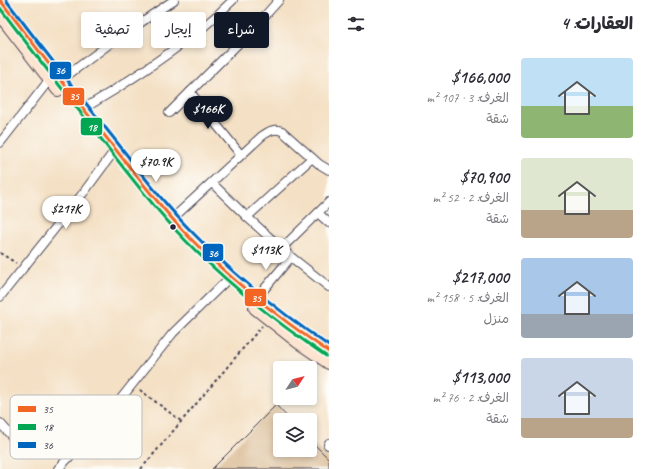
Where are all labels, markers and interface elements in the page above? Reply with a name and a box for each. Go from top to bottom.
chip: تصفية [81,12,143,48]
chip: إيجار [151,12,206,48]
chip: شراء [214,12,269,48]
icon: filters [345,13,367,35]
text: العقارات: 4 [561,13,633,34]
line badge: 36 [49,61,72,80]
text: 36 [55,63,66,77]
text: $166,000 [451,67,509,88]
icon: home [553,74,601,122]
line badge: 35 [62,87,85,106]
text: 35 [69,89,80,103]
text: الغرف: 3 · 107 m² [427,90,509,106]
pin: $166K [180,96,236,130]
text: $166K [193,101,223,117]
text: شقة [486,111,509,127]
line badge: 18 [80,117,103,136]
text: 18 [87,120,99,134]
pin: $70.9K [123,149,189,183]
text: $70.9K [140,154,172,170]
text: $70,900 [460,167,509,188]
icon: home [553,174,601,222]
text: الغرف: 2 · 52 m² [432,190,509,206]
pin: $217K [38,196,94,230]
text: $217K [51,201,81,217]
text: شقة [486,211,509,227]
unlabelled marker [168,222,178,232]
pin: $113K [238,237,294,271]
text: $113K [251,242,281,258]
line badge: 36 [202,243,224,262]
text: 36 [208,246,219,260]
text: $217,000 [452,267,509,288]
icon: home [553,274,601,322]
line badge: 35 [244,288,267,307]
text: الغرف: 5 · 158 m² [427,290,509,306]
text: 35 [251,291,262,305]
text: منزل [483,311,509,327]
north arrow [273,361,317,405]
map controls [273,361,317,457]
text: $113,000 [452,367,509,388]
icon: home [553,374,601,422]
text: الغرف: 2 · 76 m² [432,390,509,406]
legend [10,395,142,459]
text: 35 [43,402,54,416]
text: شقة [486,411,509,427]
button: layers [273,413,317,457]
text: 18 [43,420,54,434]
text: 36 [43,438,54,452]

